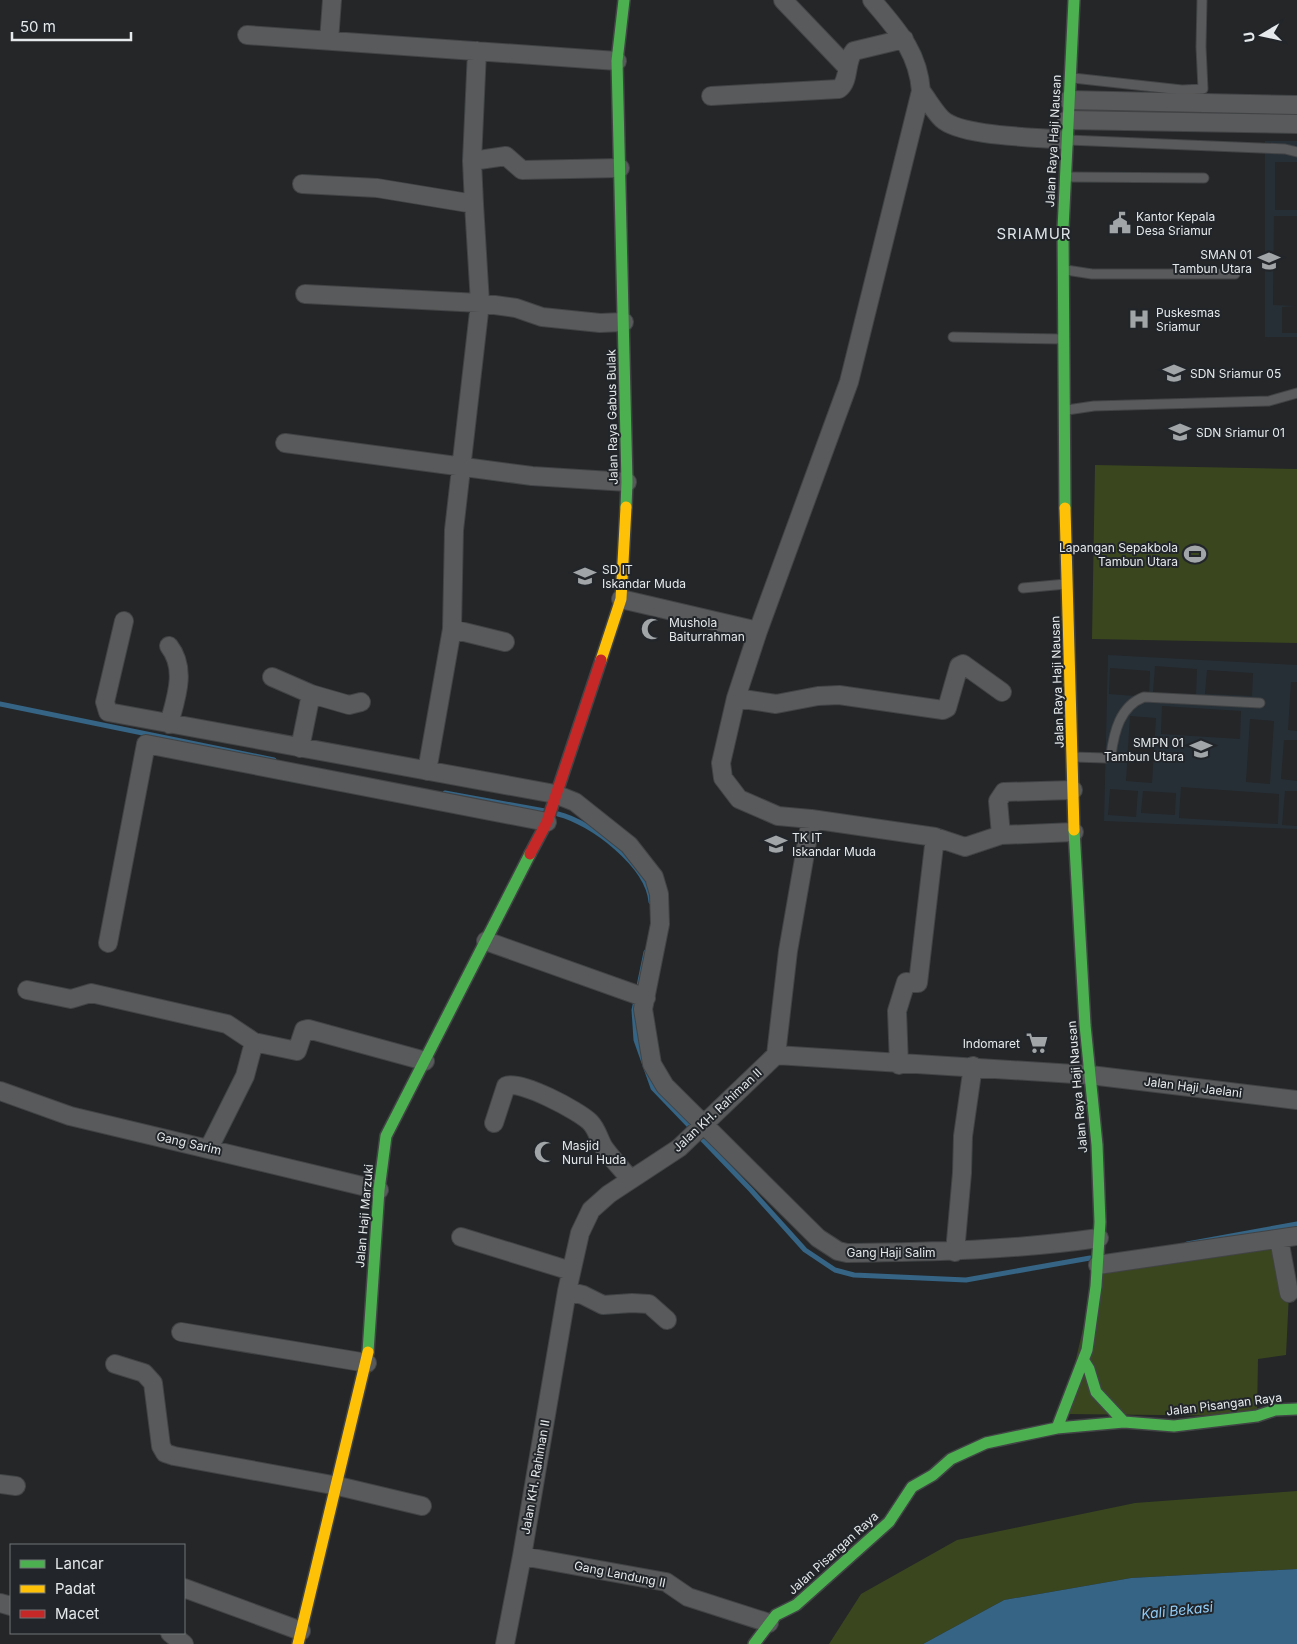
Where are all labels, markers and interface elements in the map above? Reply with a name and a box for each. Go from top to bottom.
scale bar [12,10,131,42]
north arrow [1237,10,1287,60]
text: 50 m [20,17,56,36]
text: U [1239,31,1258,44]
street label: Jalan Raya Haji Nausan [1042,74,1064,208]
place label: Kantor Kepala Desa Sriamur [1136,209,1215,238]
public building icon: Kantor Kepala Desa Sriamur [1107,210,1133,236]
district label: SRIAMUR [996,224,1072,243]
place label: SMAN 01 Tambun Utara [1172,247,1252,276]
school or university icon: SMAN 01 Tambun Utara [1256,248,1282,274]
place label: Puskesmas Sriamur [1156,305,1220,334]
hospital icon: Puskesmas Sriamur [1126,306,1152,332]
street label: Jalan Raya Gabus Bulak [603,349,621,485]
school or university icon: SDN Sriamur 05 [1161,360,1187,386]
place label: SDN Sriamur 05 [1190,366,1281,381]
school or university icon: SDN Sriamur 01 [1167,419,1193,445]
place label: SDN Sriamur 01 [1196,425,1285,440]
place label: Lapangan Sepakbola Tambun Utara [1059,540,1178,569]
sports icon: Lapangan Sepakbola Tambun Utara [1182,541,1208,567]
place label: SD IT Iskandar Muda [602,562,686,591]
school or university icon: SD IT Iskandar Muda [572,563,598,589]
place label: Mushola Baiturrahman [669,615,745,644]
street label: Jalan Raya Haji Nausan [1047,615,1067,749]
mosque icon: Mushola Baiturrahman [639,616,665,642]
place label: SMPN 01 Tambun Utara [1104,735,1184,764]
school or university icon: SMPN 01 Tambun Utara [1188,736,1214,762]
place label: TK IT Iskandar Muda [792,830,876,859]
school or university icon: TK IT Iskandar Muda [763,831,789,857]
street label: Jalan Raya Haji Nausan [1064,1020,1090,1154]
supermarket icon: Indomaret [1024,1030,1050,1056]
place label: Indomaret [963,1036,1020,1051]
street label: Jalan KH. Rahiman II [669,1065,765,1155]
street label: Jalan Haji Jaelani [1143,1074,1243,1100]
street label: Gang Sarim [155,1128,223,1158]
place label: Masjid Nurul Huda [562,1138,626,1167]
mosque icon: Masjid Nurul Huda [532,1139,558,1165]
street label: Jalan Haji Marzuki [352,1164,376,1268]
street label: Gang Haji Salim [846,1245,936,1260]
street label: Jalan Pisangan Raya [1165,1389,1283,1419]
street label: Jalan KH. Rahiman II [518,1419,552,1535]
street label: Jalan Pisangan Raya [785,1508,881,1598]
legend [10,1544,185,1634]
text: Lancar [55,1554,104,1573]
street label: Gang Landung II [573,1558,667,1590]
text: Padat [55,1579,96,1598]
water label: Kali Bekasi [1140,1598,1214,1622]
text: Macet [55,1604,99,1623]

